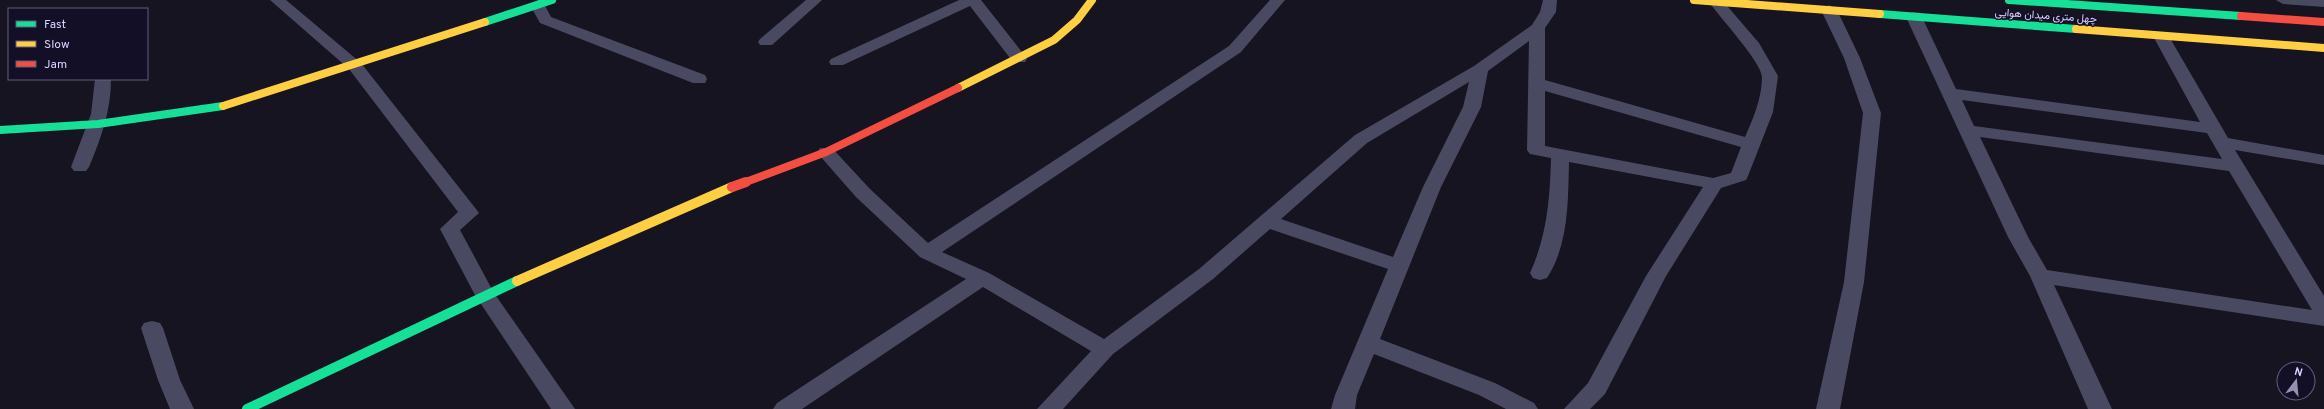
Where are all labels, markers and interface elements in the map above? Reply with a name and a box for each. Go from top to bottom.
street label: چهل متری میدان هوایی [1994,5,2098,27]
legend [8,8,148,80]
text: Fast [44,17,66,33]
text: Slow [44,37,70,53]
text: Jam [44,57,67,73]
north arrow [2276,361,2316,401]
text: N [2293,365,2304,380]

